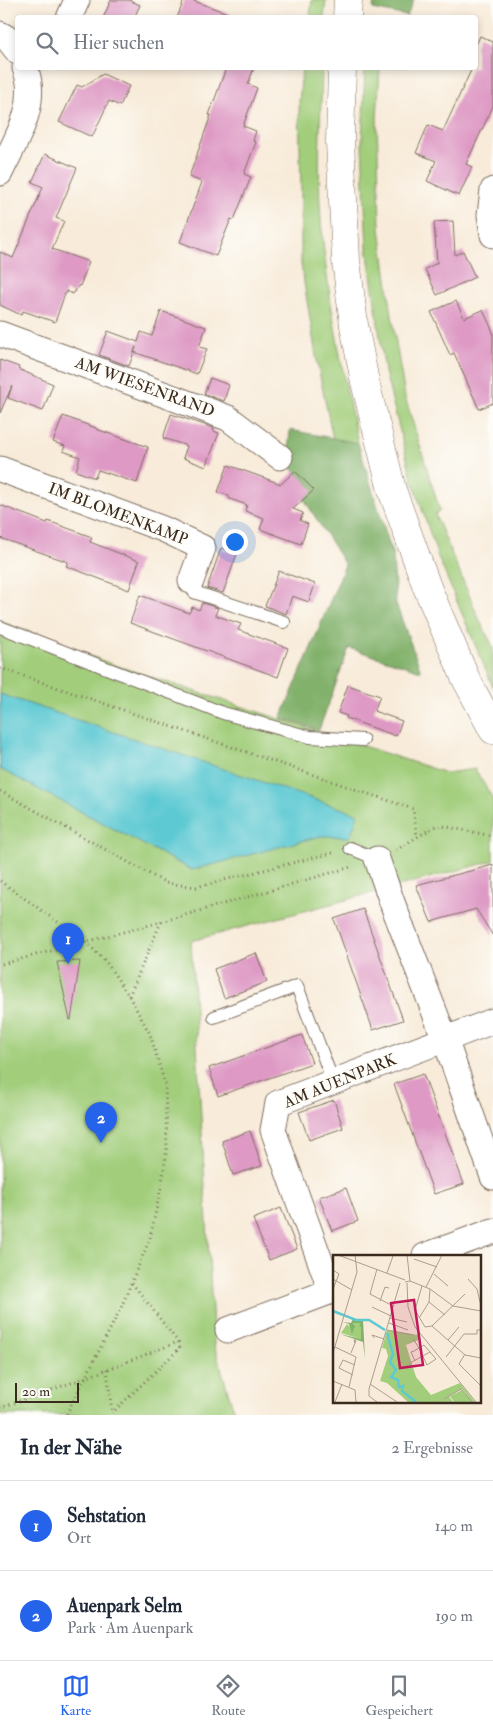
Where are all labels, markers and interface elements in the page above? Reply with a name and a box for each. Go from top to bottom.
search box [15,15,478,70]
icon: search [33,29,61,57]
text: Hier suchen [73,31,164,55]
street label: AM WIESENRAND [72,352,217,422]
street label: IM BLOMENKAMP [45,478,191,550]
your location [222,529,248,555]
pin: 1 [52,923,84,964]
street label: AM AUENPARK [280,1049,400,1113]
pin: 2 [85,1102,117,1143]
inset map [333,1255,480,1402]
scale bar [15,1380,79,1403]
text: 20 m [22,1383,50,1400]
text: In der Nähe [20,1434,122,1461]
text: 2 Ergebnisse [392,1438,473,1458]
text: Sehstation [67,1504,146,1528]
text: 1 [33,1516,39,1536]
text: 140 m [435,1516,473,1536]
text: Ort [67,1528,91,1548]
text: Auenpark Selm [67,1594,182,1618]
text: 2 [32,1606,40,1626]
text: 190 m [435,1606,473,1626]
text: Park · Am Auenpark [67,1618,193,1638]
tab: Karte [60,1672,91,1719]
tab: Route [211,1672,245,1719]
tab: Gespeichert [365,1672,433,1719]

